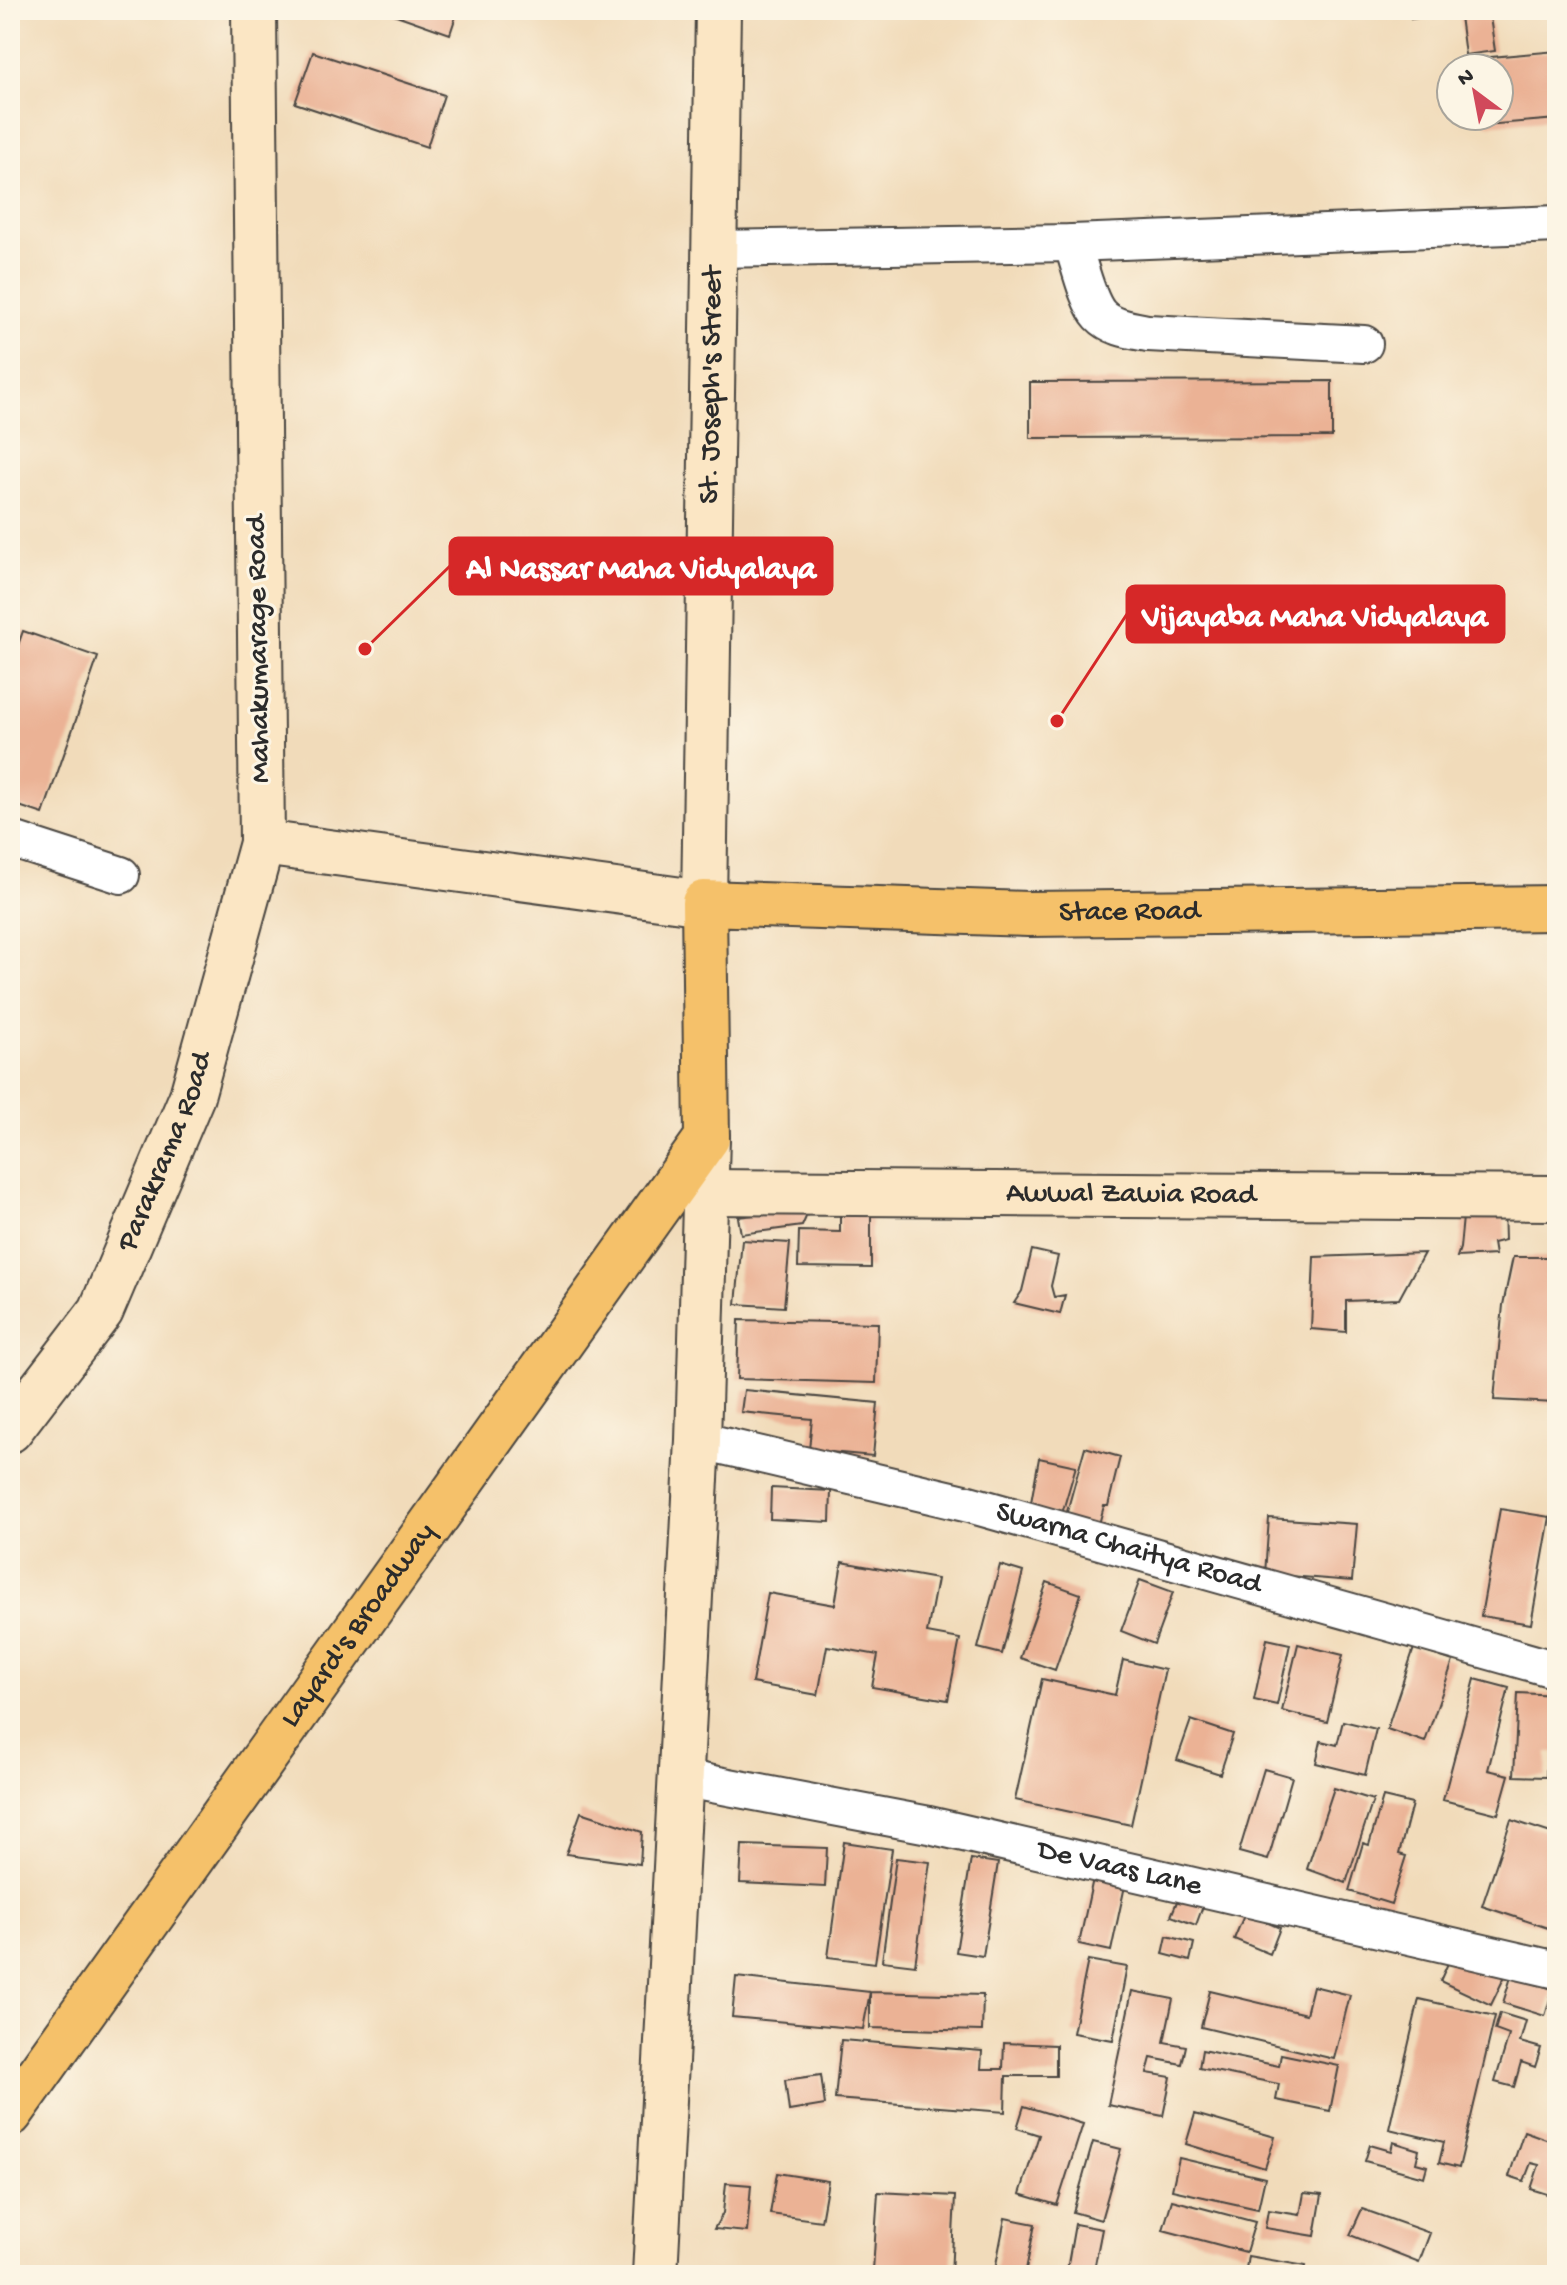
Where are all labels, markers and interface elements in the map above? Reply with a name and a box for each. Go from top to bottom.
north arrow [1435,52,1515,132]
text: N [1454,64,1480,93]
street label: St. Joseph's Street [693,263,732,504]
street label: Mahakumarage Road [240,512,280,783]
callout: Al Nassar Maha Vidyalaya [450,538,832,594]
text: Al Nassar Maha Vidyalaya [465,552,818,590]
callout: Vijayaba Maha Vidyalaya [1127,586,1504,642]
text: Vijayaba Maha Vidyalaya [1140,600,1490,638]
street label: Stace Road [1059,895,1203,931]
street label: Parakrama Road [110,1046,221,1258]
street label: Awwal Zawia Road [1006,1177,1258,1213]
street label: Swarna Chaitya Road [992,1495,1267,1604]
street label: Layard's Broadway [274,1516,444,1735]
street label: De Vaas Lane [1032,1833,1206,1905]

